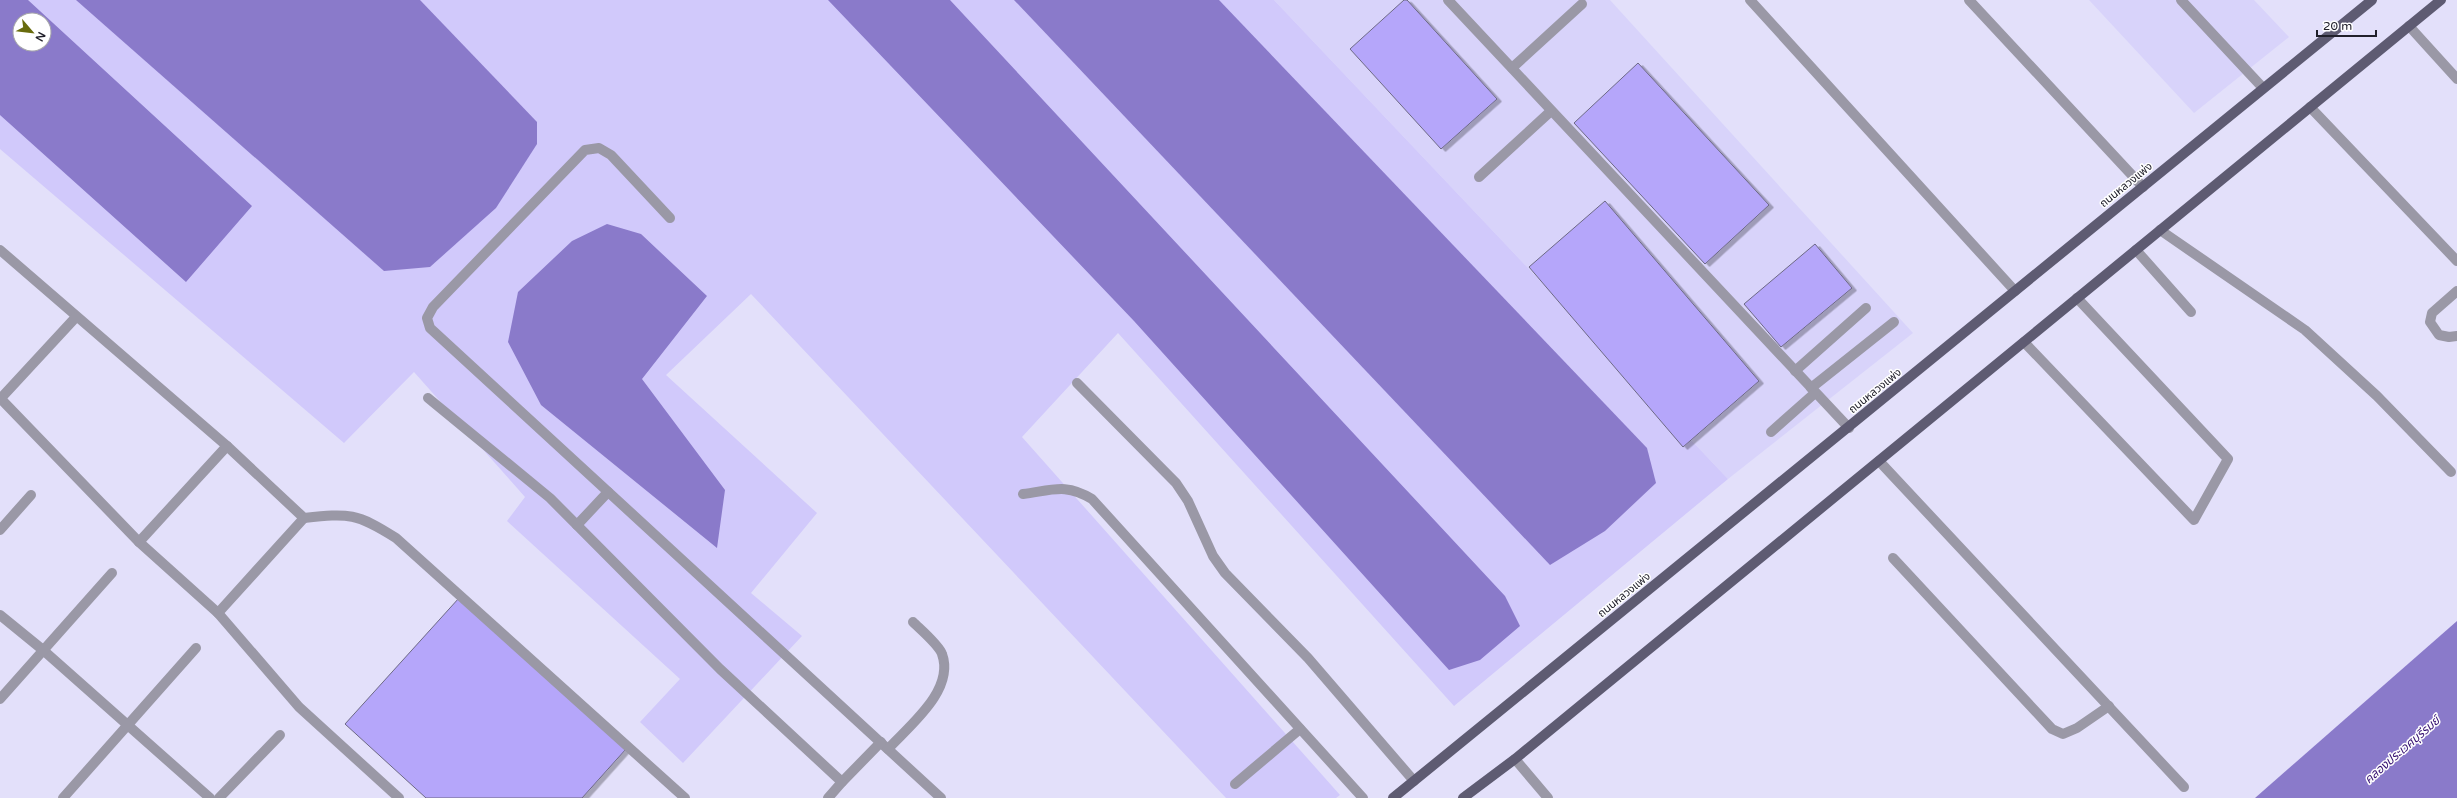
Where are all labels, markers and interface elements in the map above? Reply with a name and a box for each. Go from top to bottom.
north arrow [12,12,52,52]
scale bar [2317,12,2376,38]
text: 20 m [2323,19,2352,33]
text: N [33,30,48,43]
street label: ถนนหลวงแพ่ง [2097,160,2155,210]
street label: ถนนหลวงแพ่ง [1846,366,1904,416]
street label: ถนนหลวงแพ่ง [1595,570,1653,620]
water label: คลองประเวศบุรีรมย์ [2362,712,2445,787]

